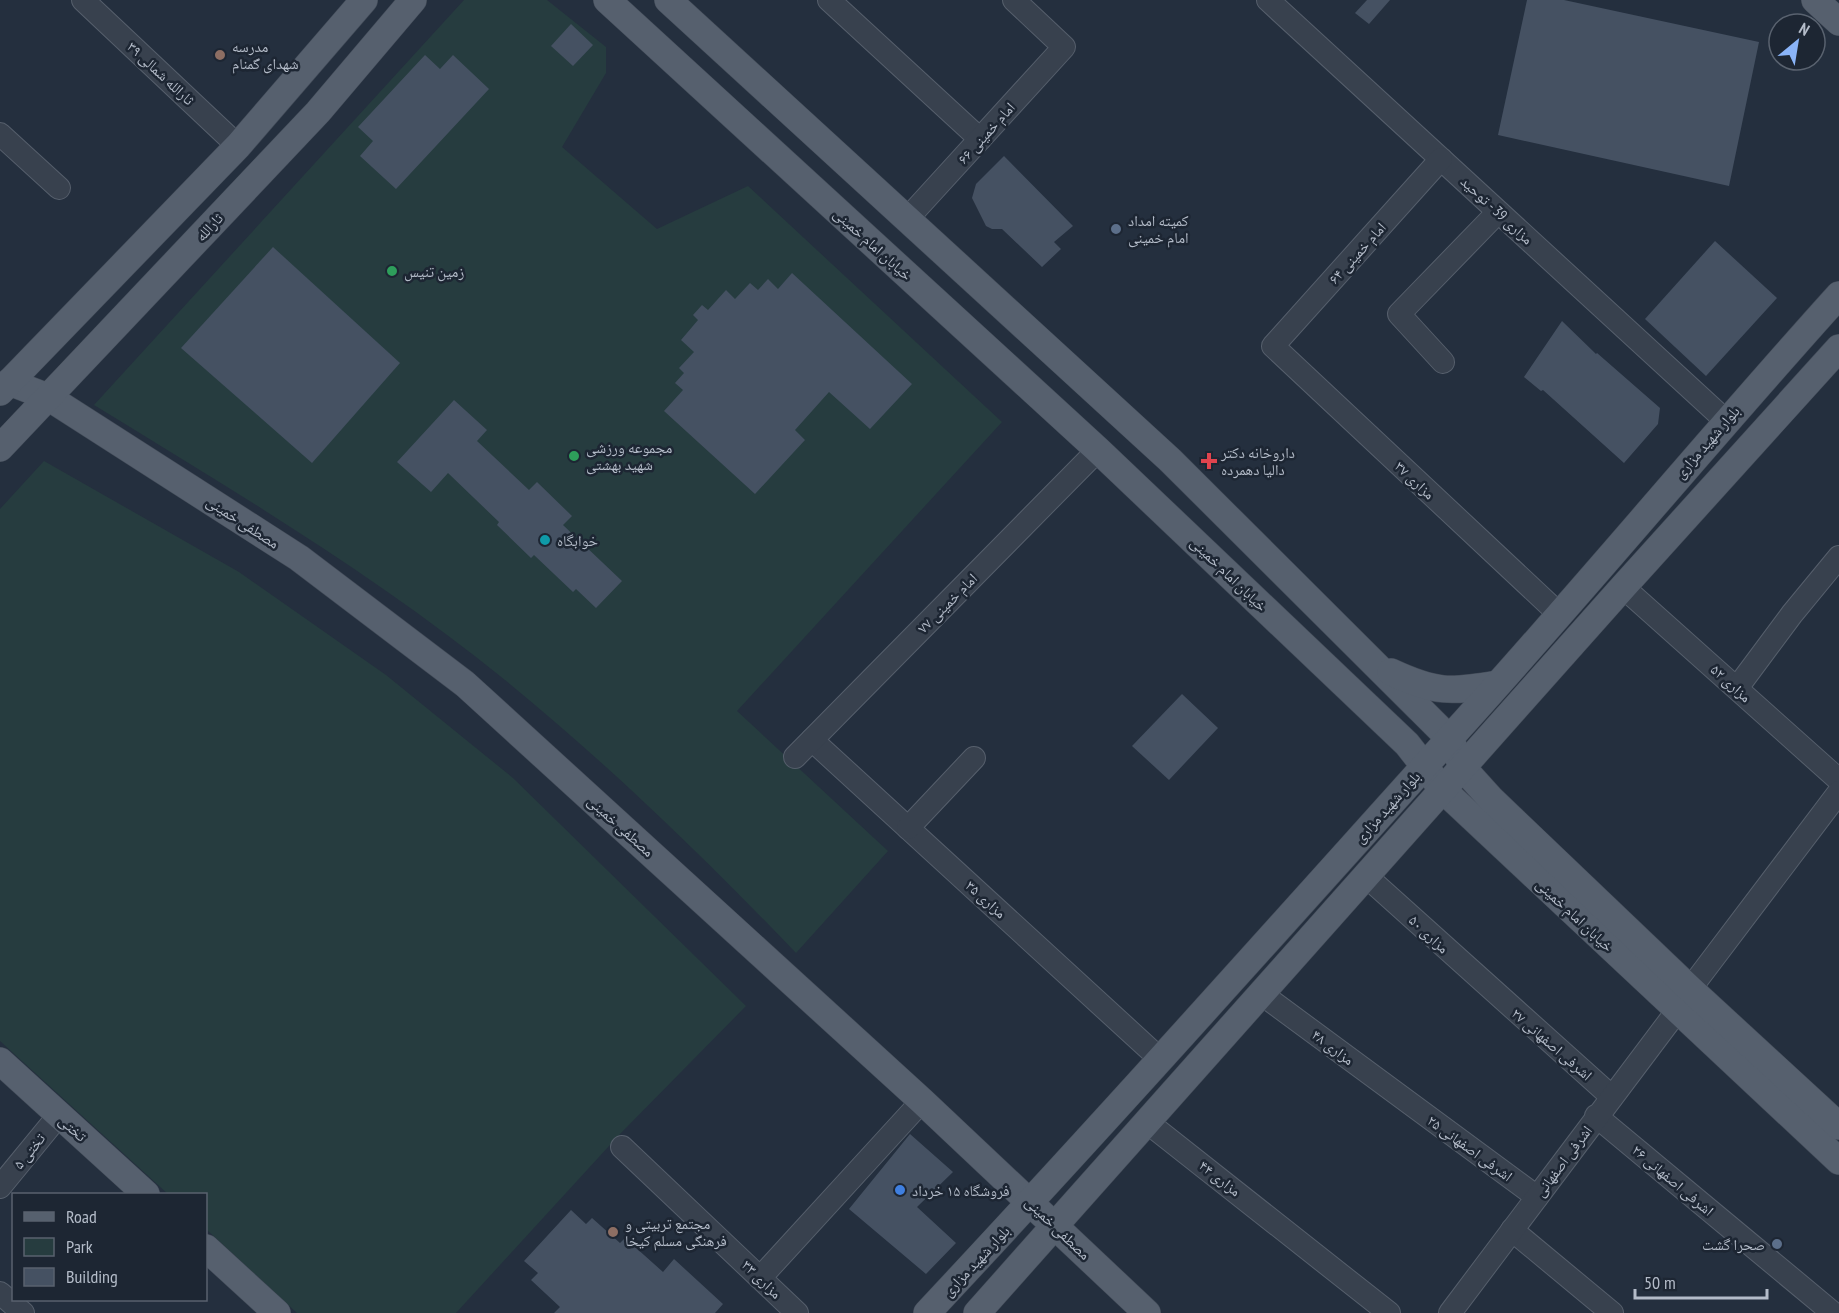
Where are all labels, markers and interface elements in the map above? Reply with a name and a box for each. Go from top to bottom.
north arrow [1767,12,1827,72]
text: N [1796,18,1813,40]
street label: ثارالله شمالی ۳۹ [123,37,199,110]
place label: مدرسه شهدای گمنام [232,37,299,74]
marker: مدرسه شهدای گمنام [213,48,227,62]
street label: امام خمینی ۶۶ [953,98,1020,169]
street label: مزاری 39 - توحید [1456,172,1537,249]
street label: خیابان امام خمینی [829,204,917,285]
street label: ثارالله [191,209,227,245]
place label: کمیته امداد امام خمینی [1128,211,1189,248]
street label: امام خمینی ۶۴ [1324,218,1391,289]
marker: کمیته امداد امام خمینی [1109,222,1123,236]
place label: زمین تنیس [404,262,464,282]
marker: زمین تنیس [385,264,399,278]
street label: بلوار شهید مزاری [1670,402,1745,483]
place label: مجموعه ورزشی شهید بهشتی [586,438,673,475]
place label: داروخانه دکتر دالیا دهمرده [1220,443,1295,479]
marker: مجموعه ورزشی شهید بهشتی [567,449,581,463]
marker: داروخانه دکتر دالیا دهمرده [1202,454,1216,468]
street label: مزاری ۳۷ [1390,457,1439,504]
street label: مصطفی خمینی [202,491,283,554]
place label: خوابگاه [557,531,599,550]
marker: خوابگاه [538,533,552,547]
street label: خیابان امام خمینی [1186,533,1272,616]
street label: امام خمینی ۷۷ [913,569,982,638]
street label: مزاری ۵۲ [1706,660,1755,707]
street label: بلوار شهید مزاری [1350,767,1425,848]
street label: مصطفی خمینی [583,791,658,862]
street label: خیابان امام خمینی [1532,874,1618,957]
street label: مزاری ۳۵ [961,876,1010,923]
street label: مزاری ۵۰ [1404,911,1453,958]
street label: اشرفی اصفهانی ۲۷ [1507,1004,1596,1085]
street label: مزاری ۴۸ [1307,1025,1358,1070]
street label: تختی [55,1111,91,1147]
street label: اشرفی اصفهانی ۲۵ [1423,1111,1516,1186]
street label: اشرفی اصفهانی [1530,1122,1597,1201]
street label: تختی ۵ [9,1129,50,1173]
street label: اشرفی اصفهانی ۲۶ [1628,1140,1718,1221]
street label: مزاری ۴۴ [1195,1156,1245,1201]
place label: فروشگاه ۱۵ خرداد [912,1181,1010,1200]
marker: فروشگاه ۱۵ خرداد [893,1183,907,1197]
street label: مصطفی خمینی [1021,1192,1095,1265]
legend [12,1193,207,1301]
text: Road [66,1205,97,1228]
place label: مجتمع تربیتی و فرهنگی مسلم کیخا [625,1214,727,1251]
street label: بلوار شهید مزاری [938,1222,1014,1301]
marker: مجتمع تربیتی و فرهنگی مسلم کیخا [606,1225,620,1239]
text: Park [66,1235,93,1258]
place label: صحرا گشت [1702,1235,1765,1254]
marker: صحرا گشت [1770,1237,1784,1251]
street label: مزاری ۳۳ [737,1255,786,1303]
scale bar [1635,1262,1767,1300]
text: Building [66,1265,118,1288]
text: 50 m [1644,1271,1676,1294]

